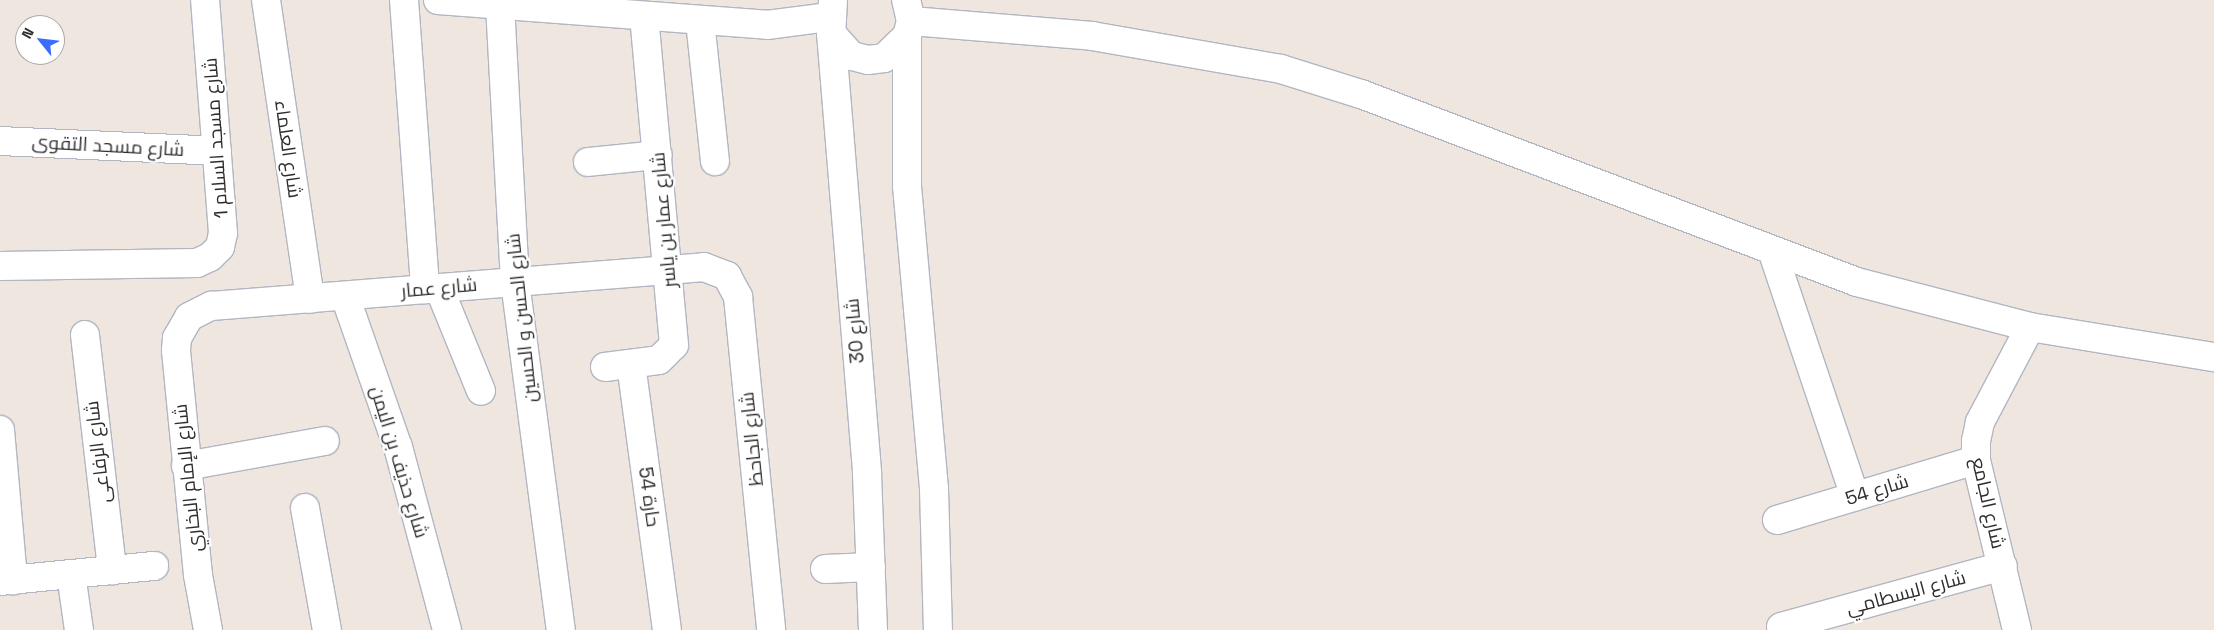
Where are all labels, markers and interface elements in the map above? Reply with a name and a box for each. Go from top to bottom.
north arrow [15,15,65,65]
text: N [18,25,38,42]
street label: شارع مسجد السلام 1 [199,57,233,219]
street label: شارع العلماء [270,99,306,199]
street label: شارع مسجد التقوى [31,131,185,161]
street label: شارع عمار بن ياسر [647,151,681,289]
street label: شارع الحسن و الحسين [502,232,542,404]
street label: شارع عمار [400,273,478,303]
street label: شارع 30 [841,297,869,365]
street label: شارع حذيف بن اليمن [365,383,433,541]
street label: شارع الجاحظ [736,391,768,487]
street label: شارع الرفاعى [80,400,116,504]
street label: شارع الإمام البخاري [169,403,207,553]
street label: شارع الجامع [1966,455,2010,551]
street label: حارة 54 [634,466,664,528]
street label: شارع 54 [1843,470,1911,510]
street label: شارع البسطامي [1844,566,1968,620]

